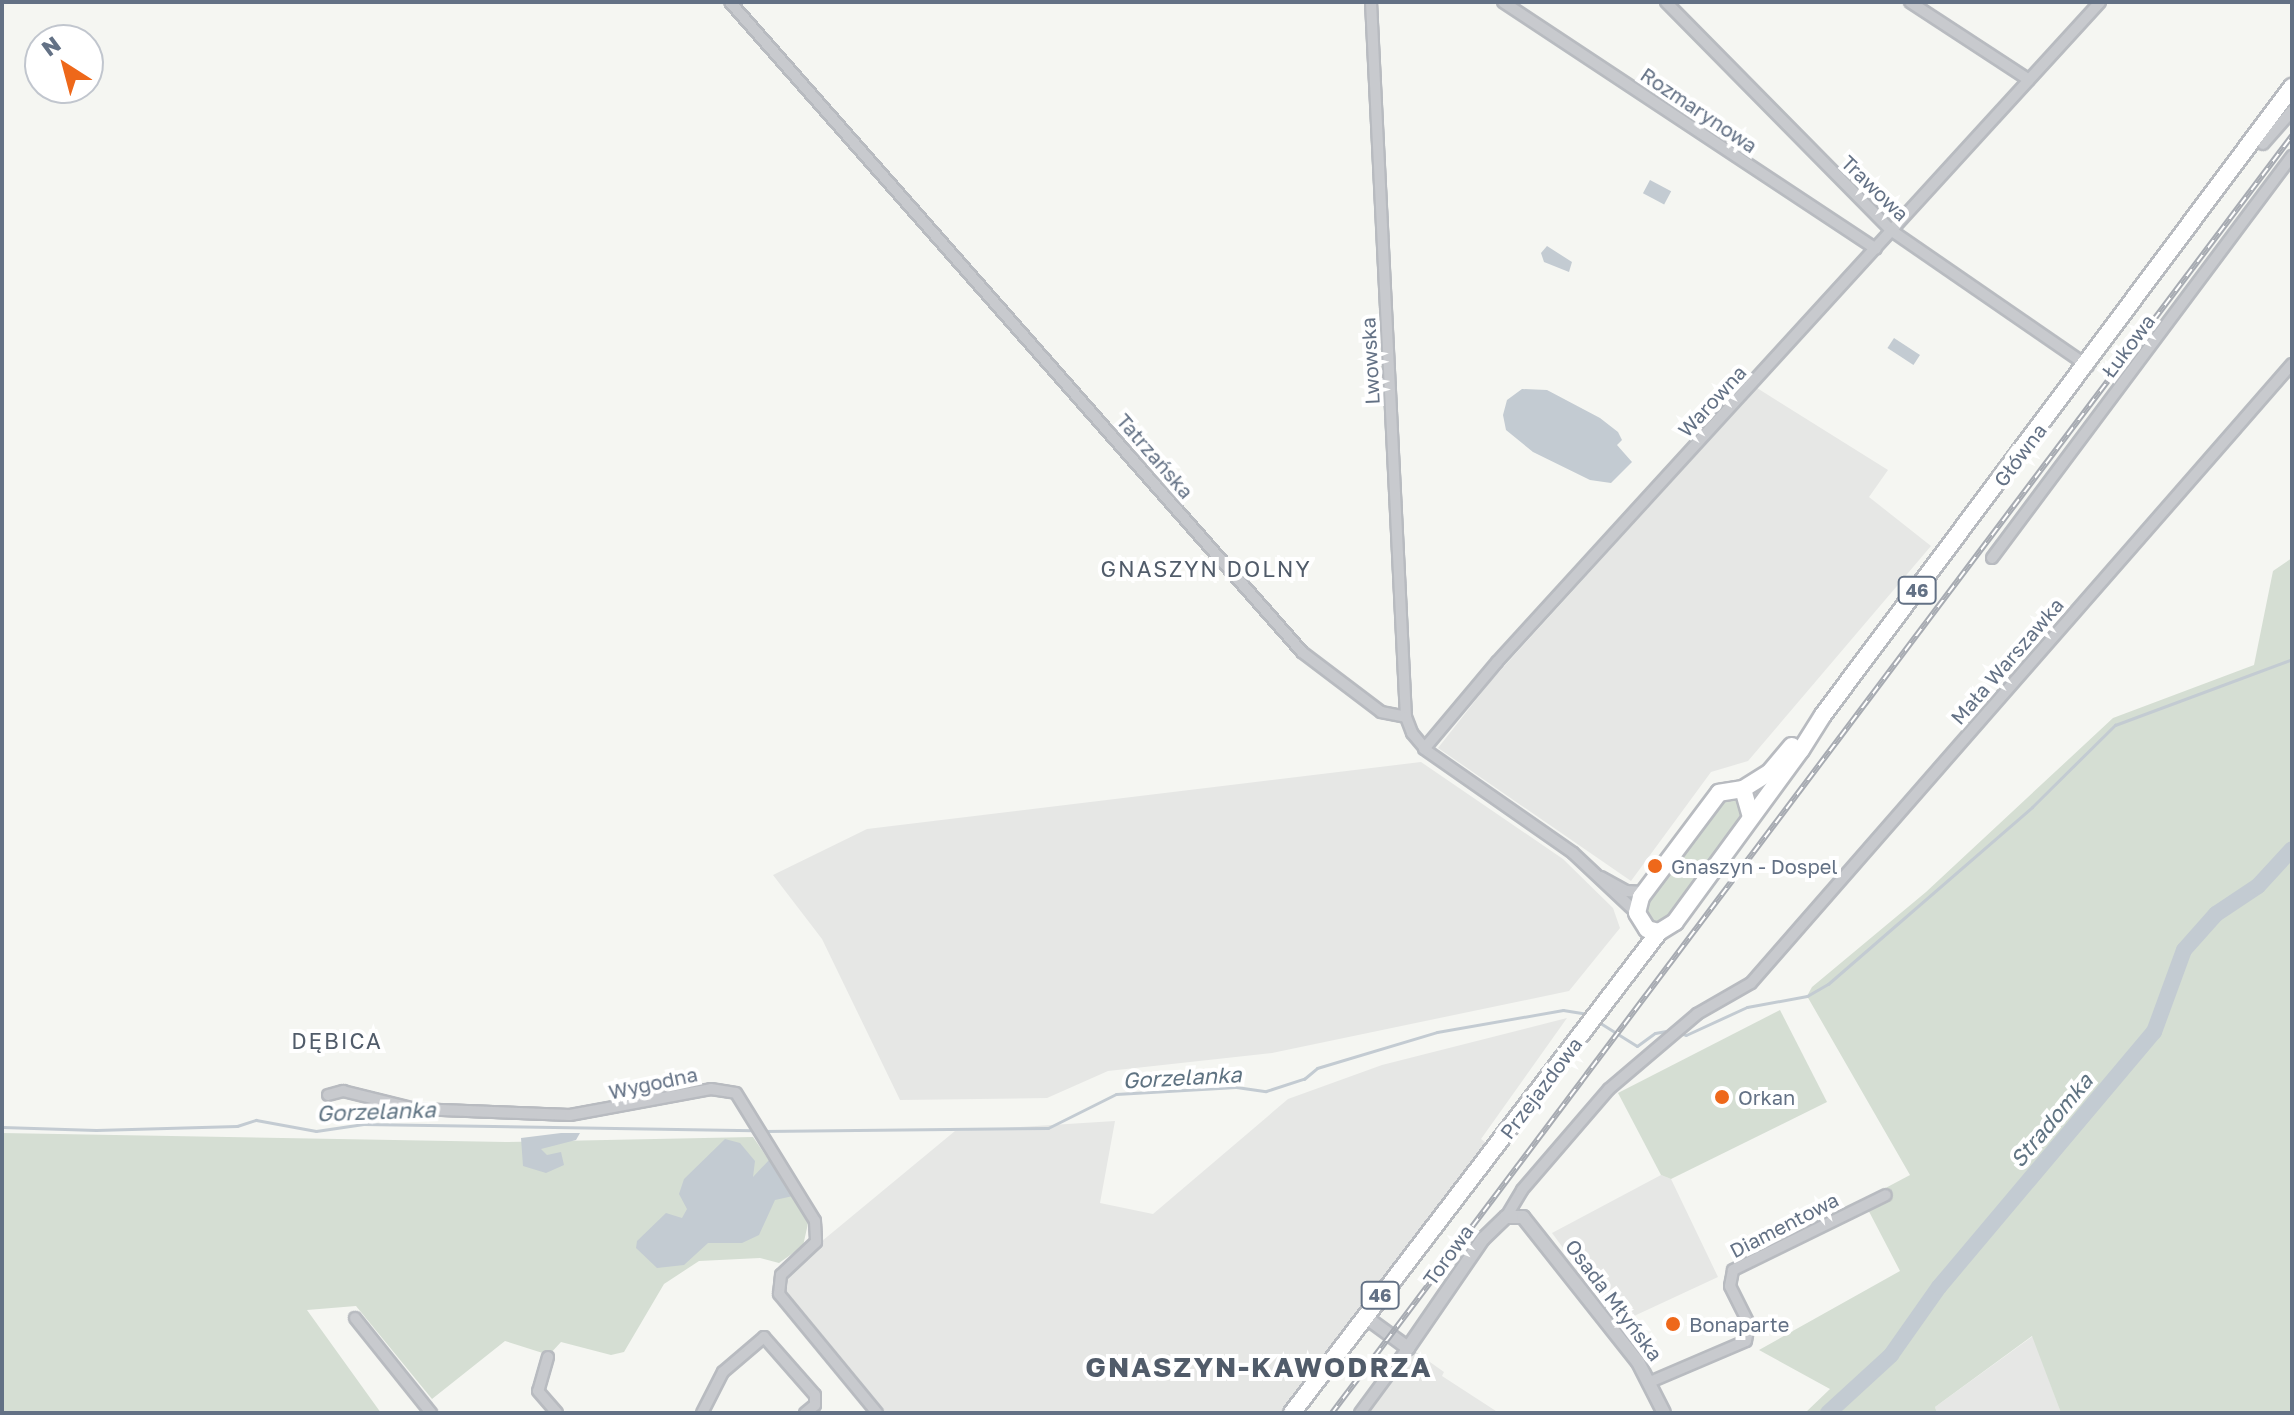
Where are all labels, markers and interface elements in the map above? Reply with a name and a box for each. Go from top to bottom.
north arrow [24,24,104,104]
text: N [36,30,65,62]
street label: Rozmarynowa [1636,62,1762,158]
street label: Trawowa [1836,150,1914,226]
street label: Łukowa [2096,310,2160,382]
street label: Lwowska [1356,317,1384,405]
street label: Warowna [1673,360,1751,442]
street label: Tatrzańska [1112,409,1198,503]
street label: Główna [1989,419,2051,491]
district label: GNASZYN DOLNY [1100,556,1312,582]
road number: 46 [1897,576,1937,604]
street label: Mała Warszawka [1946,593,2068,729]
place label: Gnaszyn - Dospel [1671,854,1838,878]
marker: Gnaszyn - Dospel [1646,857,1664,875]
district label: DĘBICA [291,1028,383,1054]
street label: Przejazdowa [1495,1032,1587,1144]
water label: Gorzelanka [1122,1061,1242,1093]
street label: Wygodna [606,1062,700,1104]
water label: Stradomka [2004,1068,2098,1172]
place label: Orkan [1738,1085,1795,1109]
marker: Orkan [1713,1088,1731,1106]
water label: Gorzelanka [316,1096,436,1126]
street label: Diamentowa [1726,1187,1842,1263]
street label: Torowa [1418,1220,1478,1290]
street label: Osada Młyńska [1560,1234,1668,1366]
road number: 46 [1360,1281,1400,1309]
place label: Bonaparte [1689,1312,1789,1336]
marker: Bonaparte [1664,1315,1682,1333]
district label: GNASZYN-KAWODRZA [1085,1350,1433,1384]

